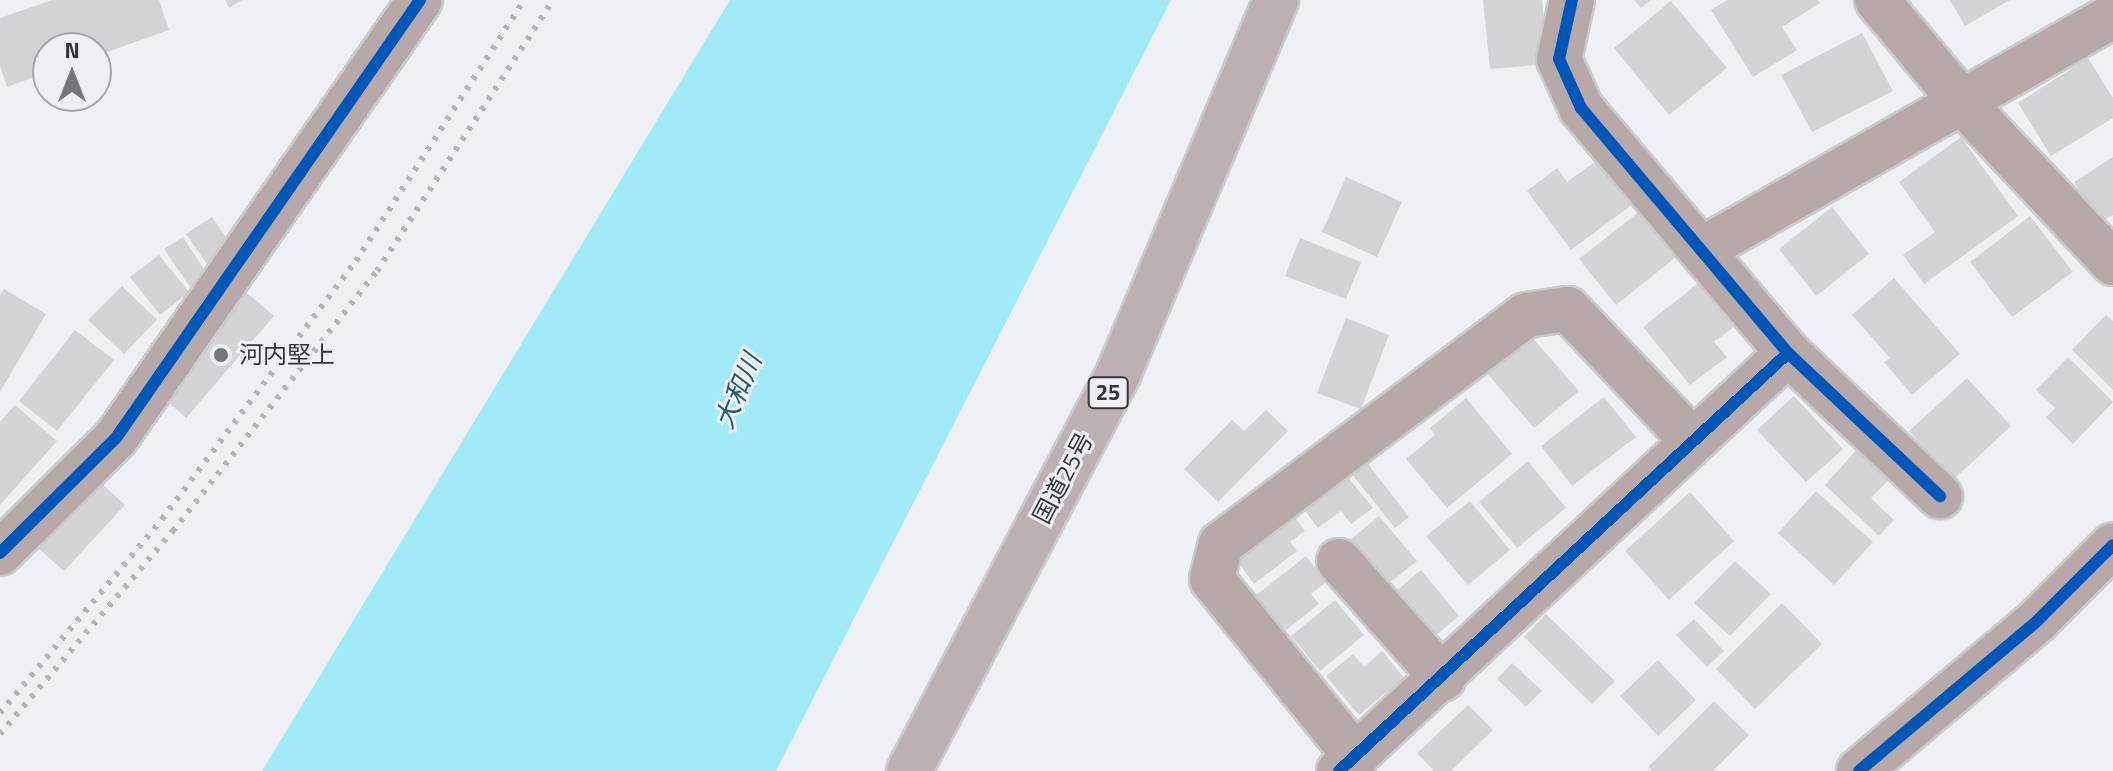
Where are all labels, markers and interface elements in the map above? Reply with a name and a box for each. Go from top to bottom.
north arrow [32,32,112,112]
text: N [64,33,80,67]
place label: 河内堅上 [239,341,335,369]
marker: 河内堅上 [210,344,232,366]
water label: 大和川 [708,349,768,433]
road number: 25 [1086,375,1130,411]
street label: 国道25号 [1027,428,1099,528]

